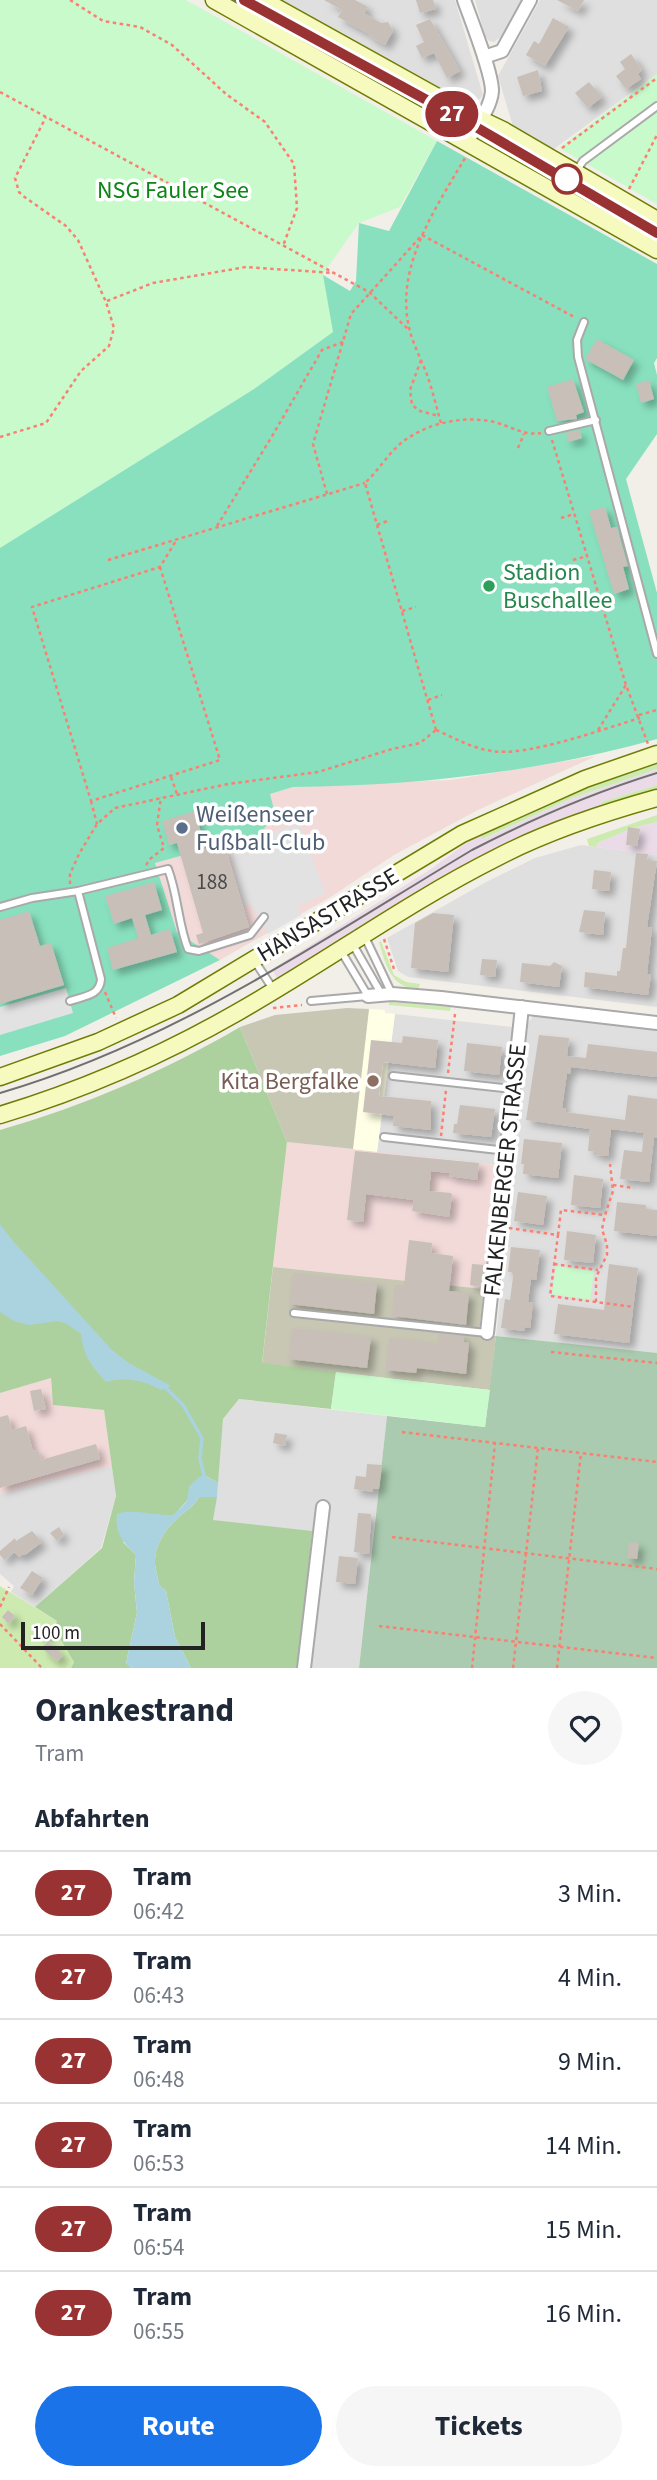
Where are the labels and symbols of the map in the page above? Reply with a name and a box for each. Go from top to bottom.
line badge: 27 [420,91,484,137]
unlabelled marker [552,164,582,194]
park label: NSG Fauler See [97,173,249,208]
place label: Stadion Buschallee [503,555,612,618]
marker: Stadion Buschallee [481,578,497,594]
place label: Weißenseer Fußball-Club [196,797,325,860]
marker: Weißenseer Fußball-Club [174,820,190,836]
street label: HANSASTRASSE [250,859,406,971]
house number: 188 [196,867,228,897]
street label: FALKENBERGER STRASSE [474,1042,536,1298]
place label: Kita Bergfalke [220,1064,359,1099]
marker: Kita Bergfalke [365,1073,381,1089]
scale bar [21,1619,205,1651]

